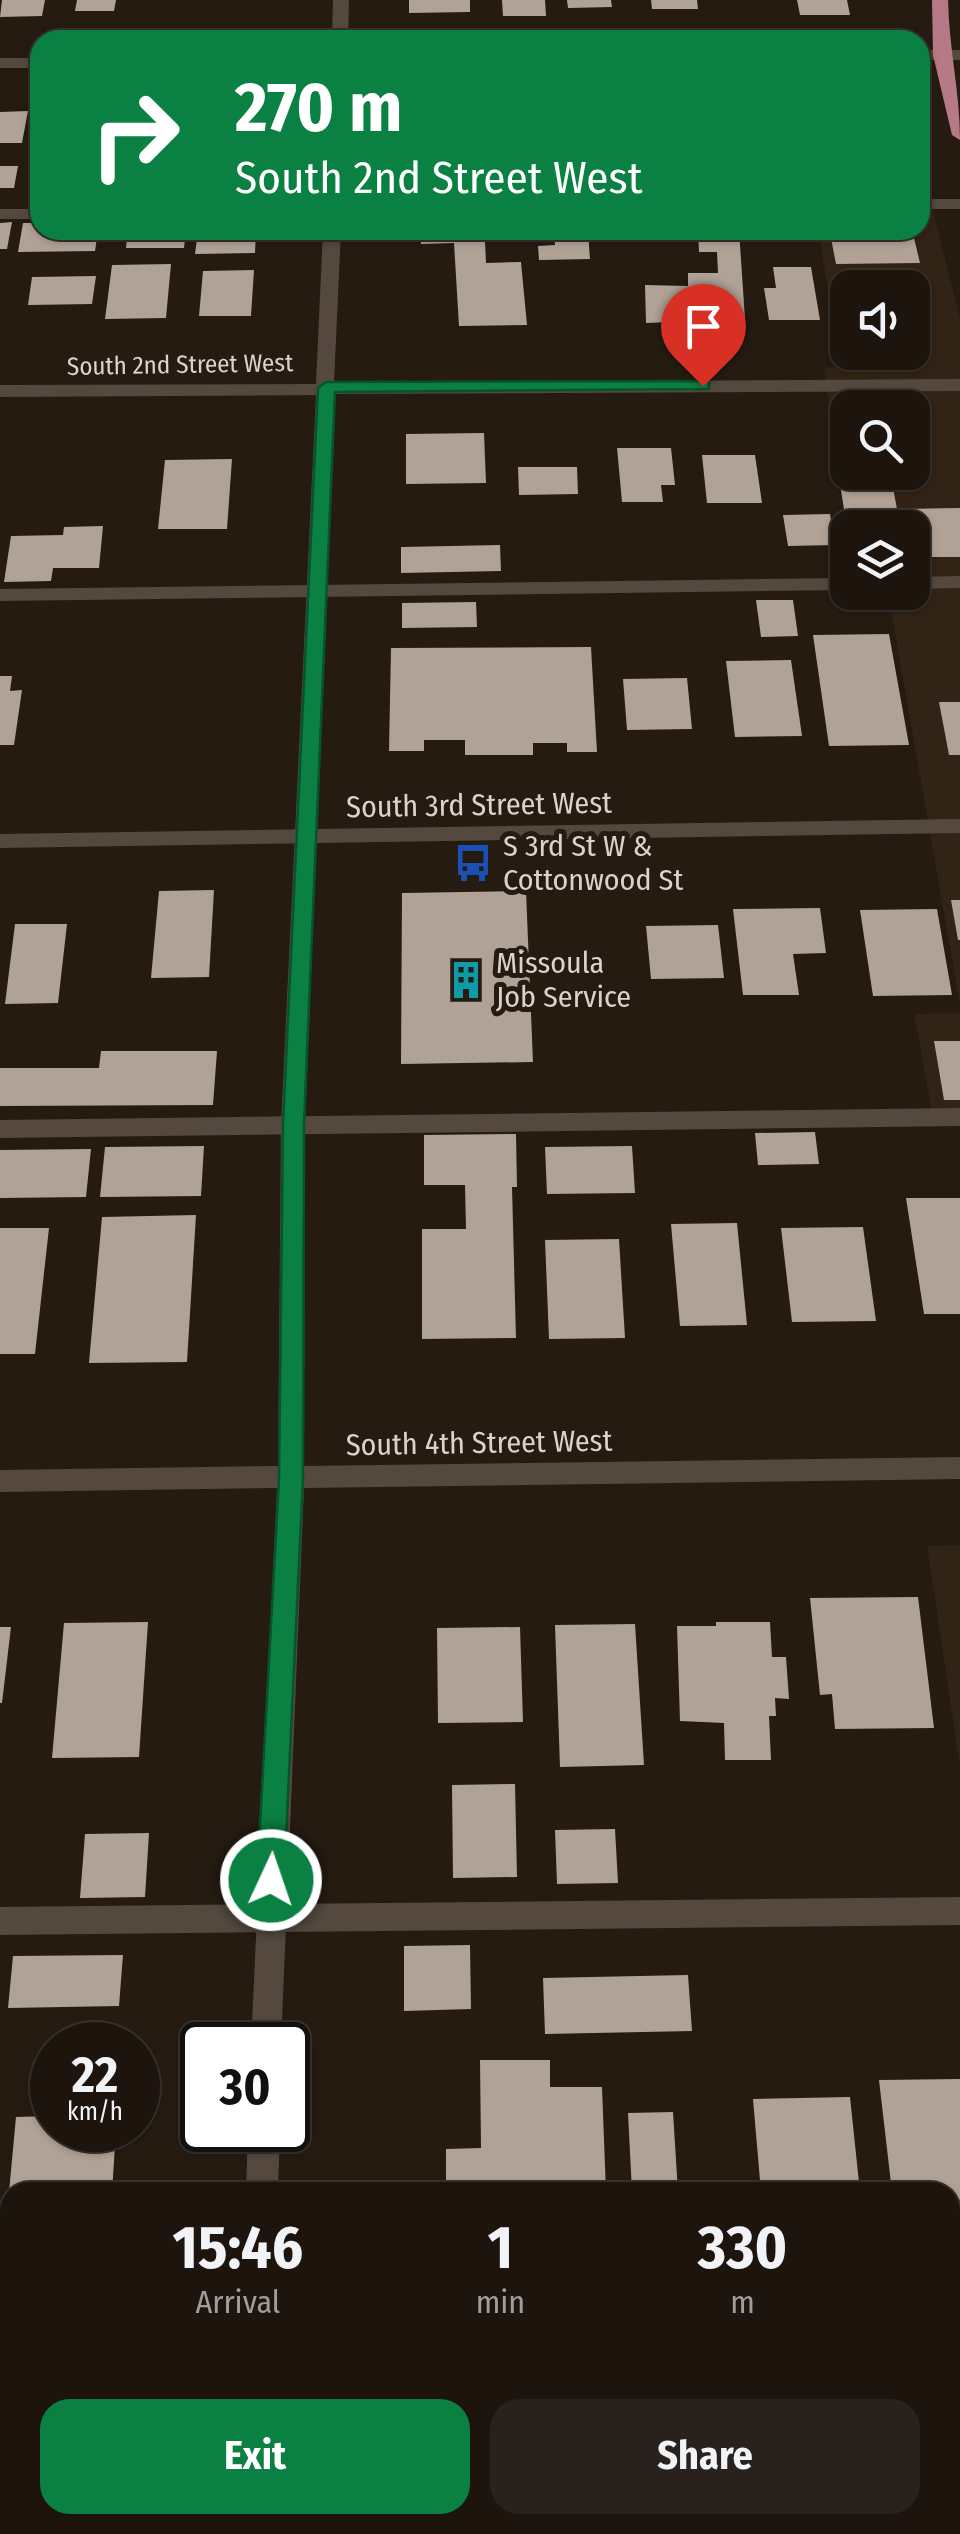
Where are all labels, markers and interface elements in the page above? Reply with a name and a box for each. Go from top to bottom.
text: 270 m [235,66,402,150]
icon: right [70,70,200,200]
text: South 2nd Street West [235,151,642,205]
map controls [830,270,930,610]
button: sound [830,270,930,370]
pin [661,284,746,387]
icon: arrive [676,299,731,354]
street label: South 2nd Street West [67,348,294,382]
button: search [830,390,930,490]
button: layers [830,510,930,610]
street label: South 3rd Street West [346,785,612,825]
place label: S 3rd St W & Cottonwood St [503,828,683,898]
bus stop icon: S 3rd St W & Cottonwood St [452,842,494,884]
place label: Missoula Job Service [496,945,631,1015]
building icon: Missoula Job Service [445,959,487,1001]
street label: South 4th Street West [345,1423,613,1463]
position arrow [219,1828,323,1932]
speed limit sign: 30 [180,2022,310,2152]
text: 22 [72,2045,118,2105]
text: km/h [67,2097,123,2127]
text: 15:46 [173,2212,303,2284]
text: 1 [488,2212,513,2284]
text: 330 [698,2212,787,2284]
text: Arrival [195,2283,280,2321]
text: min [476,2283,525,2321]
text: m [730,2283,755,2321]
button: Exit [40,2399,470,2514]
button: Share [490,2399,920,2514]

